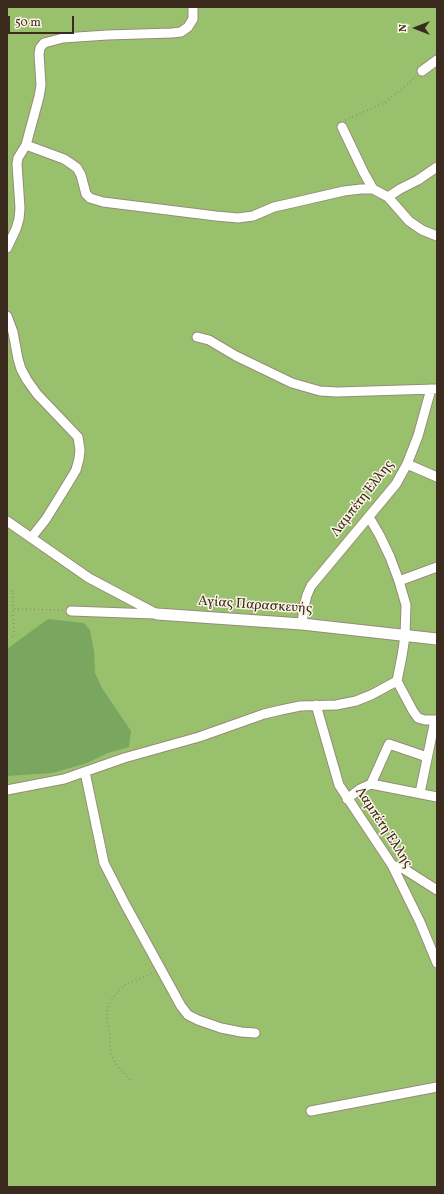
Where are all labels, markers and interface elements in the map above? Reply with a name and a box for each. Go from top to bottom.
scale bar [10,8,76,34]
north arrow [396,8,436,48]
text: 50 m [15,15,41,31]
text: N [396,24,411,32]
street label: Λαμπέτη Έλλης [328,457,398,541]
street label: Αγίας Παρασκευής [197,594,313,618]
street label: Λαμπέτη Έλλης [351,784,415,872]

